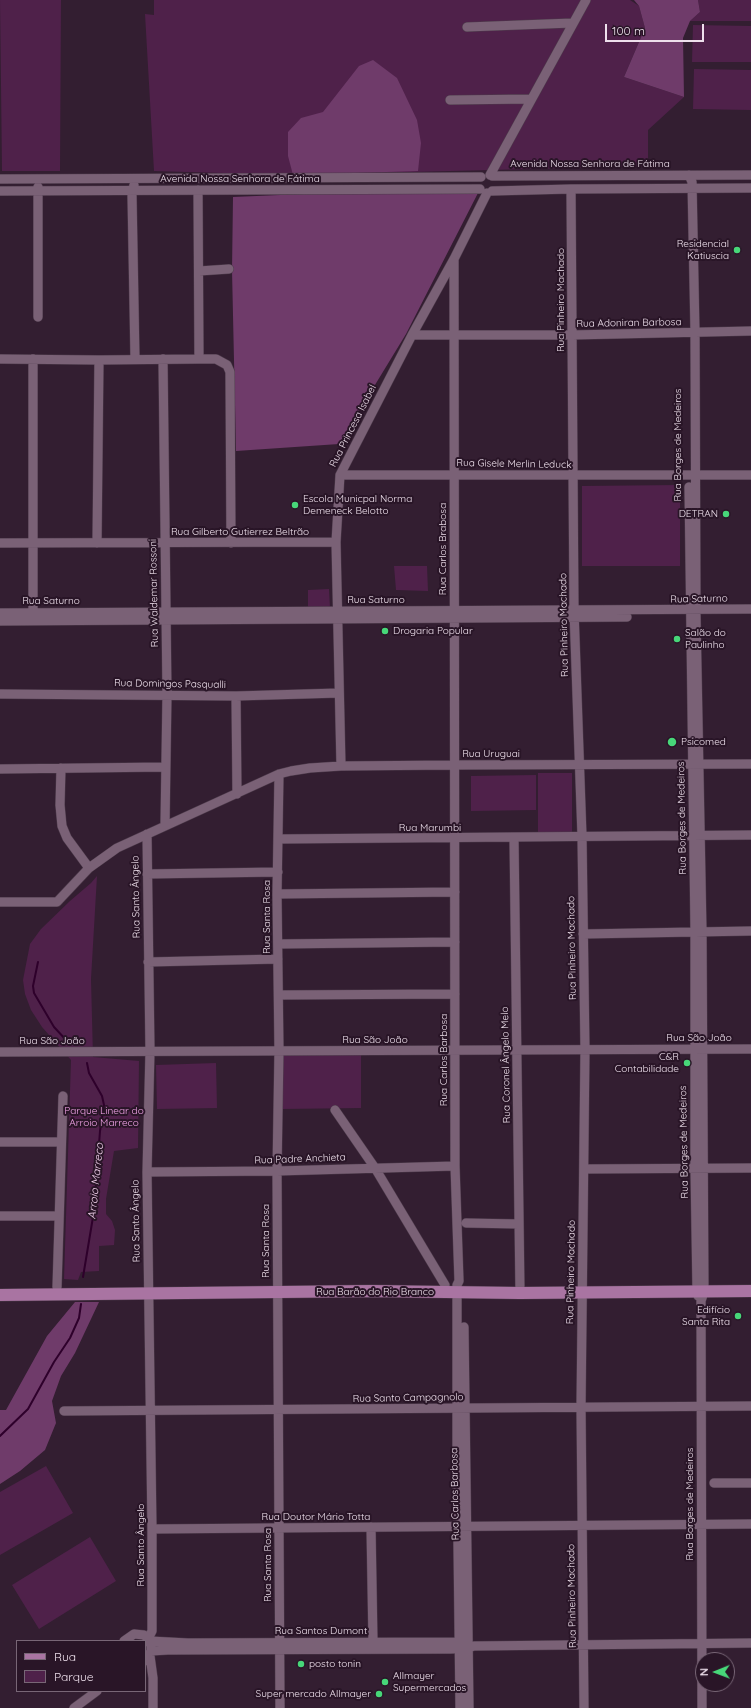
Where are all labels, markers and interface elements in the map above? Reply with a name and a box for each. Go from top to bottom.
scale bar [607,16,706,42]
text: 100 m [612,23,645,38]
street label: Avenida Nossa Senhora de Fátima [510,158,670,170]
street label: Avenida Nossa Senhora de Fátima [160,173,320,185]
place label: Residencial Katiuscia [677,238,729,262]
marker: Residencial Katiuscia [732,245,742,255]
street label: Rua Pinheiro Machado [555,248,567,352]
street label: Rua Adoniran Barbosa [576,316,682,330]
street label: Rua Princesa Isabel [327,383,379,469]
street label: Rua Borges de Medeiros [672,389,684,501]
street label: Rua Gisele Merlin Leduck [456,457,572,471]
place label: Escola Municpal Norma Demeneck Belotto [303,493,412,516]
marker: Escola Municpal Norma Demeneck Belotto [290,500,300,510]
street label: Rua Carlos Brabosa [437,503,449,595]
place label: DETRAN [679,508,718,520]
marker: DETRAN [721,509,731,519]
street label: Rua Gilberto Gutierrez Beltrão [171,526,309,538]
street label: Rua Waldemar Rossoni [147,539,161,647]
street label: Rua Pinheiro Machado [557,573,571,677]
street label: Rua Saturno [670,592,728,606]
street label: Rua Saturno [347,594,405,606]
street label: Rua Saturno [22,595,80,607]
place label: Drogaria Popular [393,625,473,637]
marker: Drogaria Popular [380,626,390,636]
place label: Salão do Paulinho [685,627,726,650]
marker: Salão do Paulinho [672,634,682,644]
street label: Rua Domingos Pasqualli [114,677,226,691]
marker: Psicomed [666,736,678,748]
place label: Psicomed [681,736,726,748]
street label: Rua Uruguai [462,748,520,760]
street label: Rua Borges de Medeiros [675,761,689,875]
street label: Rua Marumbi [399,822,461,834]
street label: Rua Santo Ângelo [129,855,143,939]
street label: Rua Santa Rosa [261,880,273,954]
street label: Rua Pinheiro Machado [565,896,579,1000]
street label: Rua Coronel Ângelo Melo [499,1006,513,1124]
street label: Rua Carlos Barbosa [438,1014,450,1106]
street label: Rua São João [666,1032,732,1044]
street label: Rua São João [342,1034,408,1046]
street label: Rua São João [19,1035,85,1047]
place label: C&R Contabilidade [615,1051,679,1074]
marker: C&R Contabilidade [682,1058,692,1068]
street label: Rua Borges de Medeiros [677,1085,691,1199]
park label: Parque Linear do Arroio Marreco [64,1105,144,1128]
water label: Arroio Marreco [85,1142,107,1220]
street label: Rua Padre Anchieta [254,1151,346,1167]
street label: Rua Santo Ângelo [129,1179,143,1263]
street label: Rua Santa Rosa [260,1204,272,1278]
street label: Rua Pinheiro Machado [564,1220,578,1324]
street label: Rua Barão do Rio Branco [316,1286,434,1298]
place label: Edifício Santa Rita [682,1304,730,1328]
marker: Edifício Santa Rita [733,1311,743,1321]
street label: Rua Santo Campagnolo [353,1391,463,1405]
street label: Rua Carlos Barbosa [448,1448,462,1540]
street label: Rua Borges de Medeiros [684,1448,696,1560]
street label: Rua Santo Ângelo [135,1504,147,1586]
street label: Rua Doutor Mário Totta [262,1511,370,1523]
street label: Rua Santa Rosa [262,1528,274,1602]
street label: Rua Pinheiro Machado [565,1544,579,1648]
street label: Rua Santos Dumont [275,1625,367,1637]
legend [16,1640,146,1692]
text: Rua [54,1649,76,1664]
north arrow [695,1652,735,1692]
place label: posto tonin [309,1658,361,1670]
marker: posto tonin [296,1659,306,1669]
text: N [697,1668,711,1676]
text: Parque [54,1669,94,1684]
place label: Allmayer Supermercados [393,1670,466,1694]
marker: Allmayer Supermercados [380,1677,390,1687]
place label: Super mercado Allmayer [256,1688,371,1700]
marker: Super mercado Allmayer [374,1689,384,1699]

